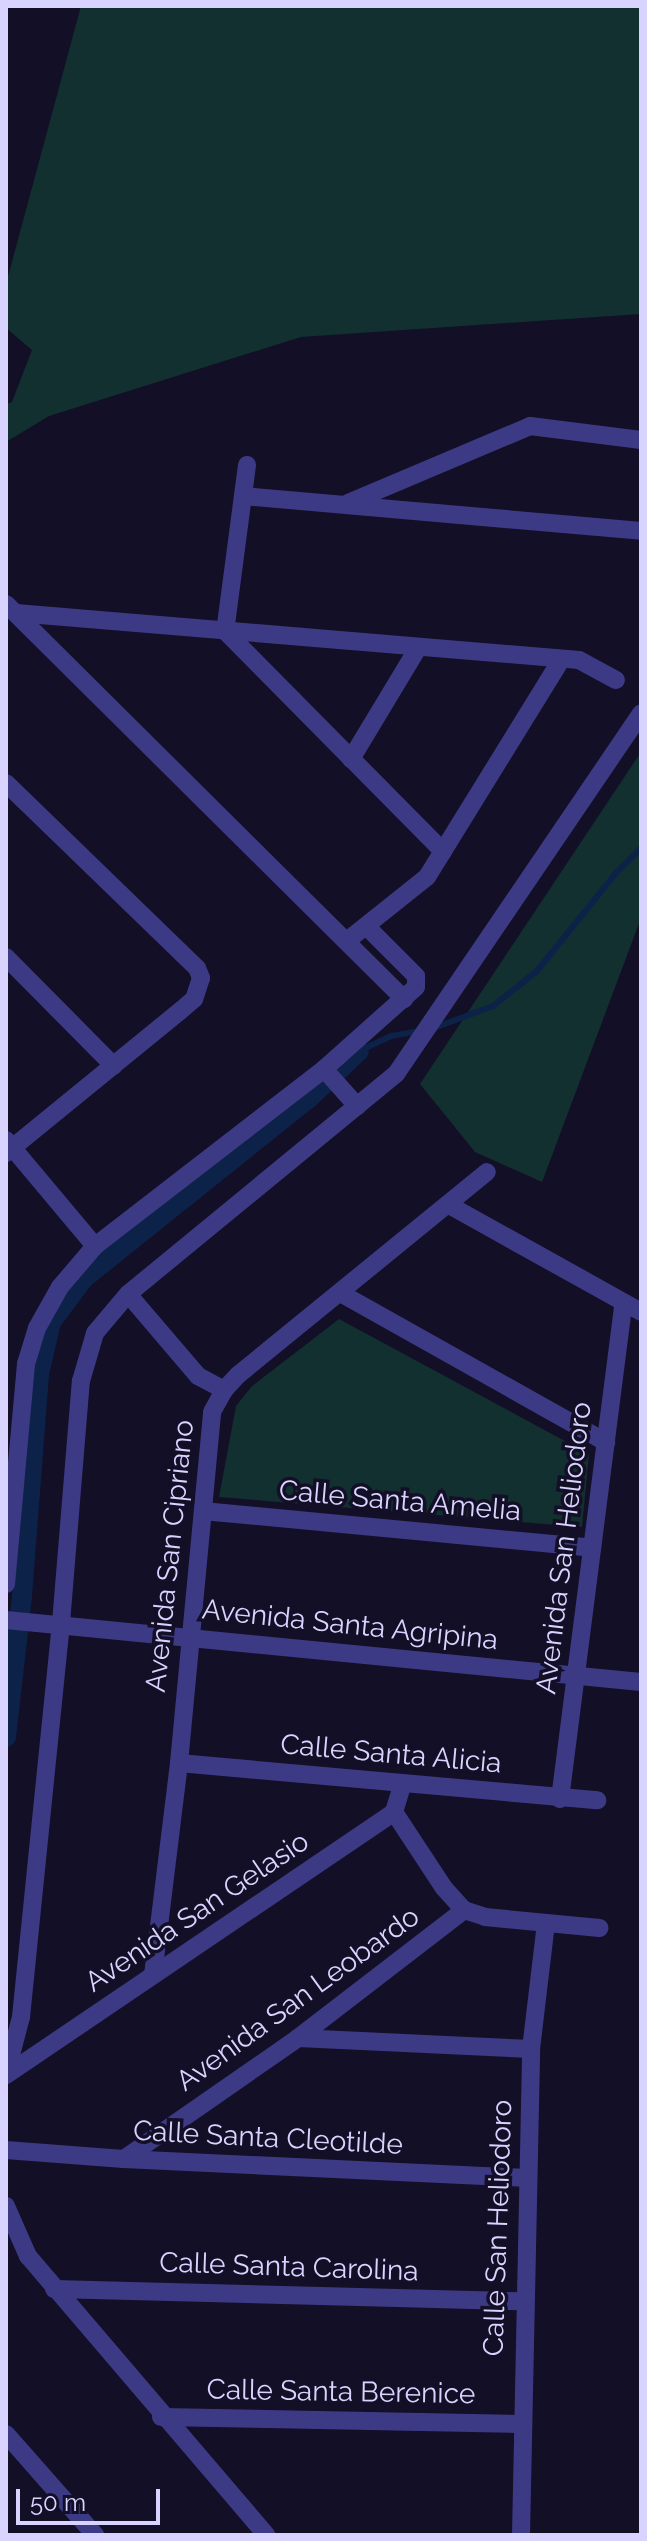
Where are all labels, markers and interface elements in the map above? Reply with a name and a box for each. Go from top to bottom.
street label: Avenida San Heliodoro [529,1400,599,1696]
street label: Avenida San Cipriano [139,1418,201,1694]
street label: Calle Santa Amelia [277,1474,523,1528]
street label: Avenida Santa Agripina [200,1593,500,1657]
street label: Calle Santa Alicia [279,1728,503,1780]
street label: Avenida San Gelasio [79,1825,315,1999]
street label: Avenida San Leobardo [170,1900,426,2098]
street label: Calle San Heliodoro [477,2099,519,2357]
street label: Calle Santa Cleotilde [132,2114,404,2162]
street label: Calle Santa Carolina [159,2246,419,2288]
street label: Calle Santa Berenice [206,2373,476,2411]
scale bar [20,2473,164,2523]
text: 50 m [30,2488,86,2517]

